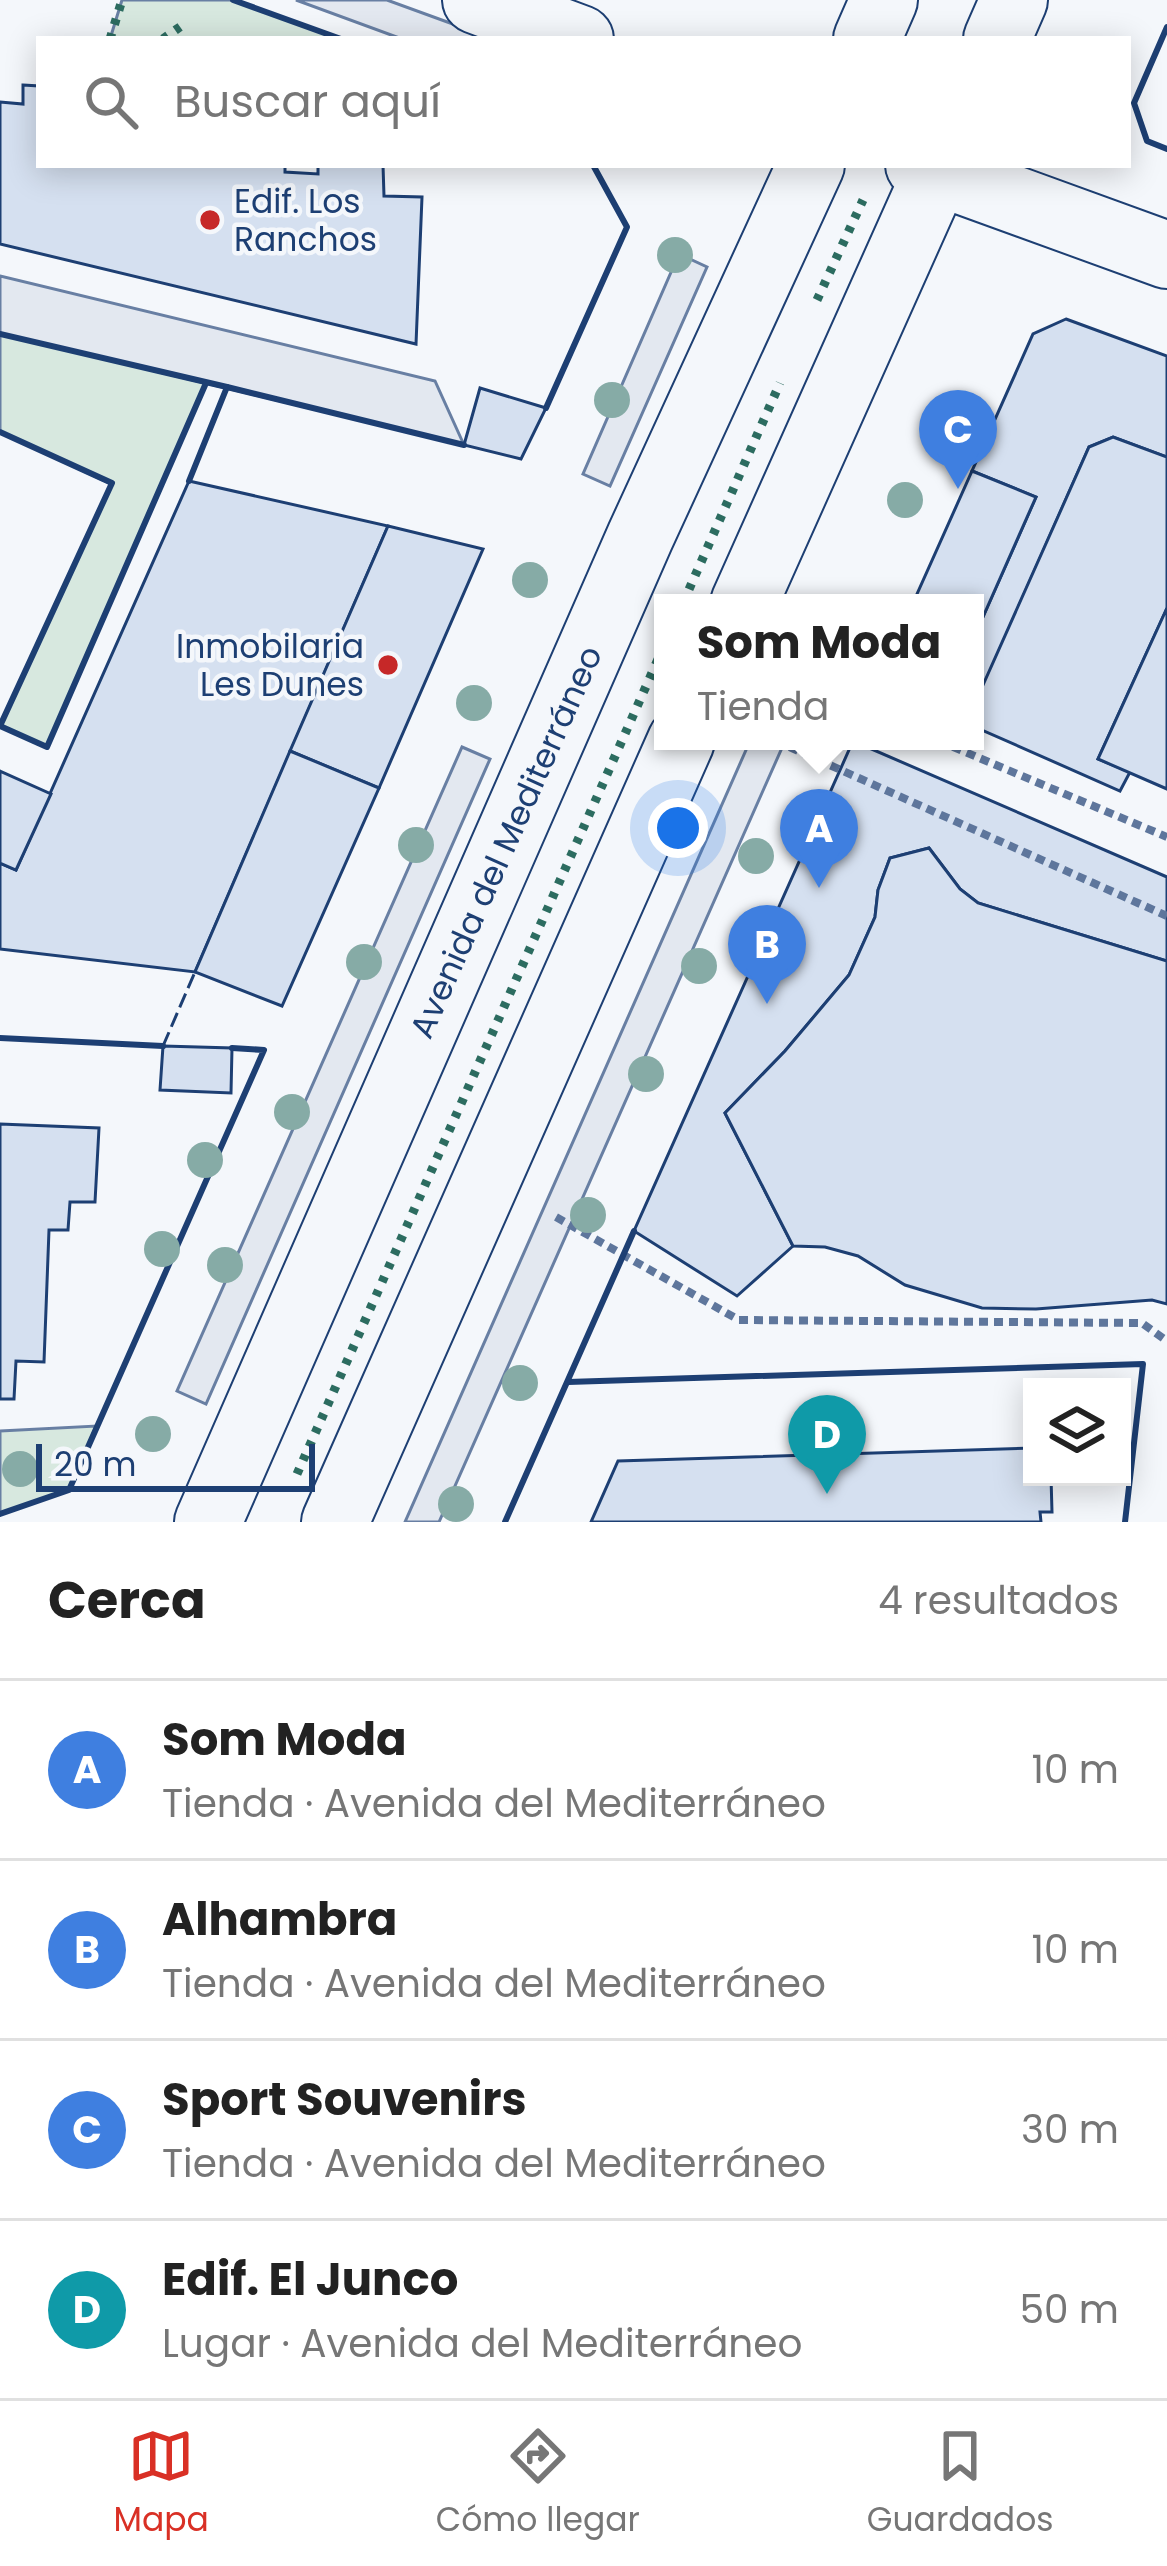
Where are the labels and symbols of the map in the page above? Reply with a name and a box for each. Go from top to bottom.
place label: Edif. Los Ranchos [234,178,377,263]
marker: Edif. Los Ranchos [197,207,223,233]
pin: C [919,390,997,489]
place label: Inmobilaria Les Dunes [176,623,364,708]
street label: Avenida del Mediterráneo [398,638,614,1046]
marker: Inmobilaria Les Dunes [375,652,401,678]
pin: A [780,789,858,888]
your location [648,798,708,858]
pin: B [728,905,806,1004]
pin: D [788,1395,866,1494]
scale bar [36,1438,315,1491]

